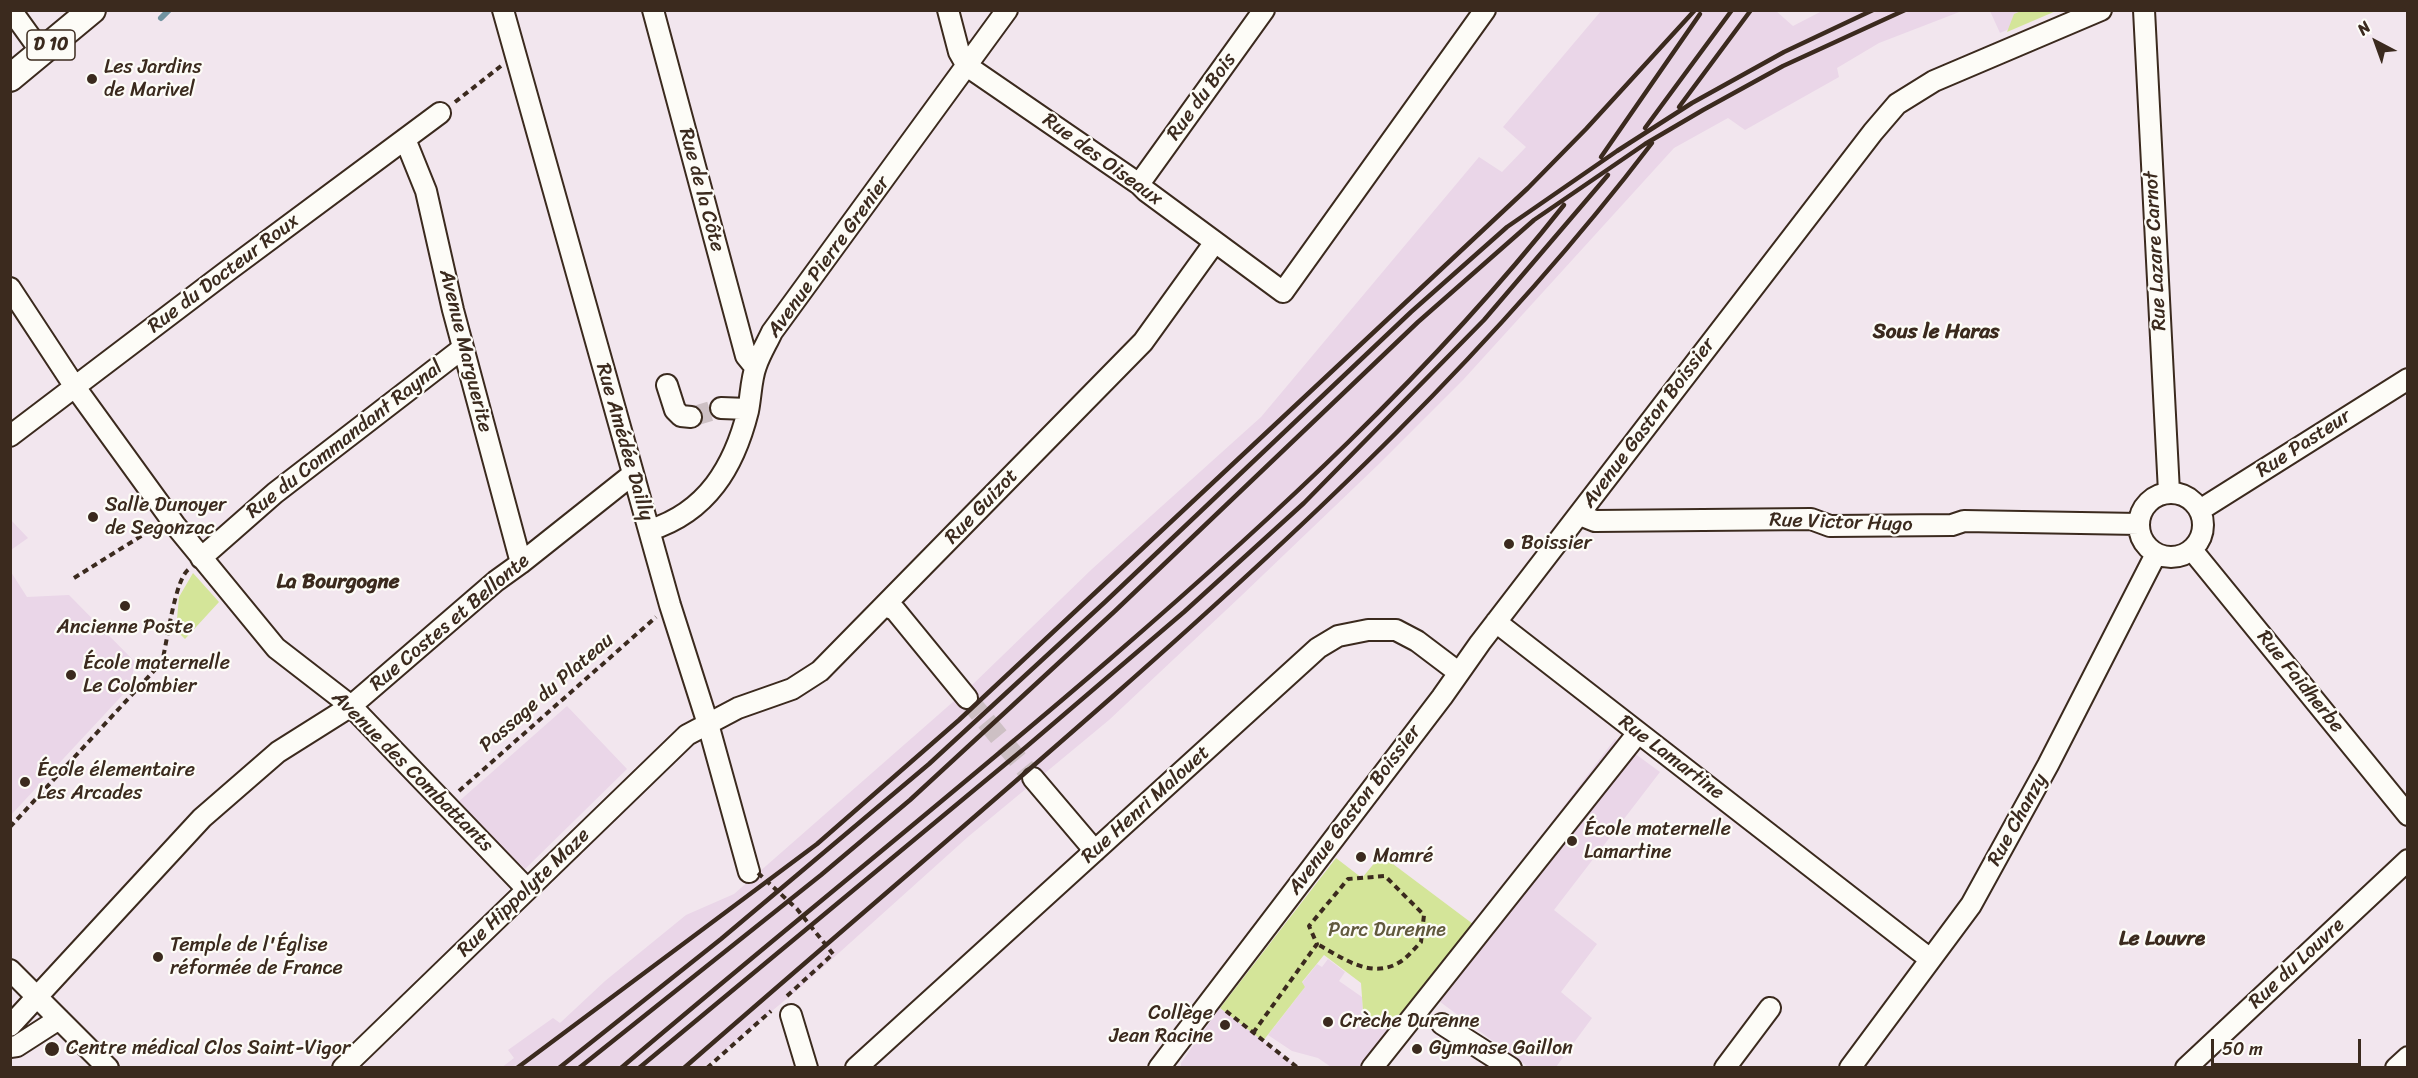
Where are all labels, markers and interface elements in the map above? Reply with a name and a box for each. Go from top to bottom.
north arrow [2346,12,2406,72]
text: N [2350,13,2378,43]
road number: D 10 [27,30,75,60]
street label: Rue du Bois [1162,49,1242,145]
place label: Les Jardins de Marivel [104,56,202,103]
marker: Les Jardins de Marivel [85,72,99,86]
street label: Rue des Oiseaux [1037,108,1167,212]
street label: Rue de la Côte [673,126,729,254]
street label: Rue Lazare Carnot [2140,171,2172,331]
street label: Avenue Pierre Grenier [762,172,896,342]
street label: Rue du Docteur Roux [144,209,304,339]
street label: Avenue Marguerite [433,267,497,435]
district label: Sous le Haras [1873,320,1999,346]
street label: Avenue Gaston Boissier [1577,333,1721,513]
street label: Rue du Commandant Raynal [242,356,448,524]
street label: Rue Amédée Dailly [590,361,658,523]
street label: Rue Pasteur [2252,405,2356,483]
street label: Rue Guizot [940,464,1024,550]
place label: Salle Dunoyer de Segonzac [105,494,226,541]
street label: Rue Victor Hugo [1769,509,1913,537]
marker: Salle Dunoyer de Segonzac [86,510,100,524]
place label: Boissier [1521,532,1592,556]
marker: Boissier [1502,537,1516,551]
street label: Rue Costes et Bellonte [365,549,535,697]
district label: La Bourgogne [276,570,400,596]
marker: Ancienne Poste [118,599,132,613]
place label: Ancienne Poste [57,616,193,640]
street label: Rue Faidherbe [2251,626,2349,738]
street label: Passage du Plateau [475,628,619,758]
place label: École maternelle Le Colombier [83,652,230,699]
marker: École maternelle Le Colombier [64,668,78,682]
street label: Avenue des Combattants [326,686,498,858]
street label: Rue Lamartine [1614,711,1728,805]
street label: Avenue Gaston Boissier [1283,720,1427,900]
street label: Rue Henri Malouet [1077,741,1215,869]
place label: École élementaire Les Arcades [37,759,195,806]
street label: Rue Chanzy [1983,770,2053,870]
marker: École élementaire Les Arcades [18,775,32,789]
place label: École maternelle Lamartine [1584,818,1731,865]
street label: Rue Hippolyte Maze [453,824,595,962]
marker: École maternelle Lamartine [1565,834,1579,848]
place label: Mamré [1373,845,1433,869]
marker: Mamré [1354,850,1368,864]
street label: Rue du Louvre [2244,914,2350,1014]
park label: Parc Durenne [1328,919,1446,943]
district label: Le Louvre [2119,927,2205,953]
place label: Temple de l'Église réformée de France [170,934,343,981]
marker: Temple de l'Église réformée de France [151,950,165,964]
place label: Collège Jean Racine [1109,1002,1213,1049]
place label: Crèche Durenne [1340,1010,1479,1034]
marker: Crèche Durenne [1321,1015,1335,1029]
marker: Collège Jean Racine [1218,1018,1232,1032]
scale bar [2214,1027,2364,1065]
text: 50 m [2222,1033,2263,1065]
place label: Centre médical Clos Saint-Vigor [66,1037,350,1061]
place label: Gymnase Gaillon [1429,1037,1573,1061]
marker: Centre médical Clos Saint-Vigor [43,1040,61,1058]
marker: Gymnase Gaillon [1410,1042,1424,1056]

